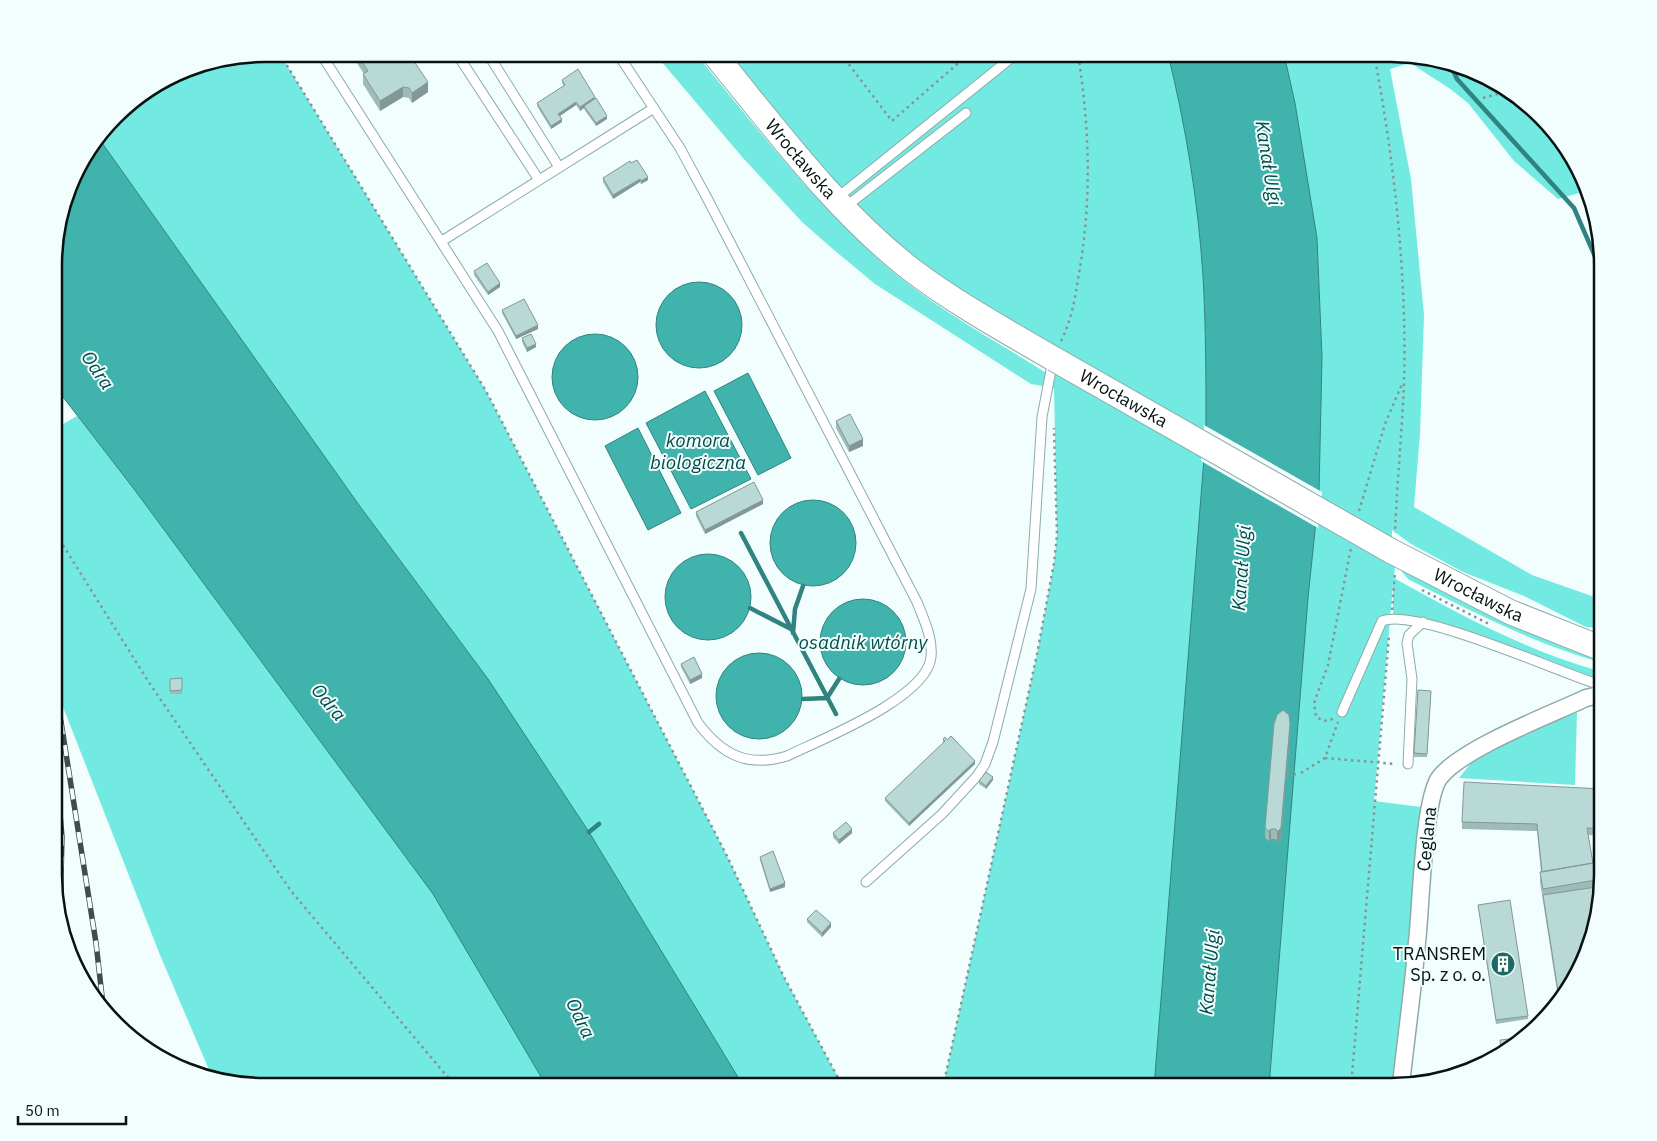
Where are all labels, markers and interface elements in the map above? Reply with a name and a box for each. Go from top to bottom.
street label: Wrocławska [760,114,841,204]
water label: Kanał Ulgi [1250,119,1288,208]
water label: Odra [76,346,120,394]
street label: Wrocławska [1076,364,1172,433]
water label: komora biologiczna [650,428,746,474]
water label: Kanał Ulgi [1226,523,1256,612]
street label: Wrocławska [1430,563,1527,627]
water label: osadnik wtórny [799,630,928,654]
water label: Odra [306,678,352,726]
street label: Ceglana [1412,805,1441,872]
water label: Kanał Ulgi [1193,927,1225,1016]
place label: TRANSREM Sp. z o. o. [1393,942,1486,986]
building icon: TRANSREM Sp. z o. o. [1490,951,1516,977]
water label: Odra [561,994,601,1042]
scale bar [18,1094,125,1126]
text: 50 m [25,1101,60,1120]

